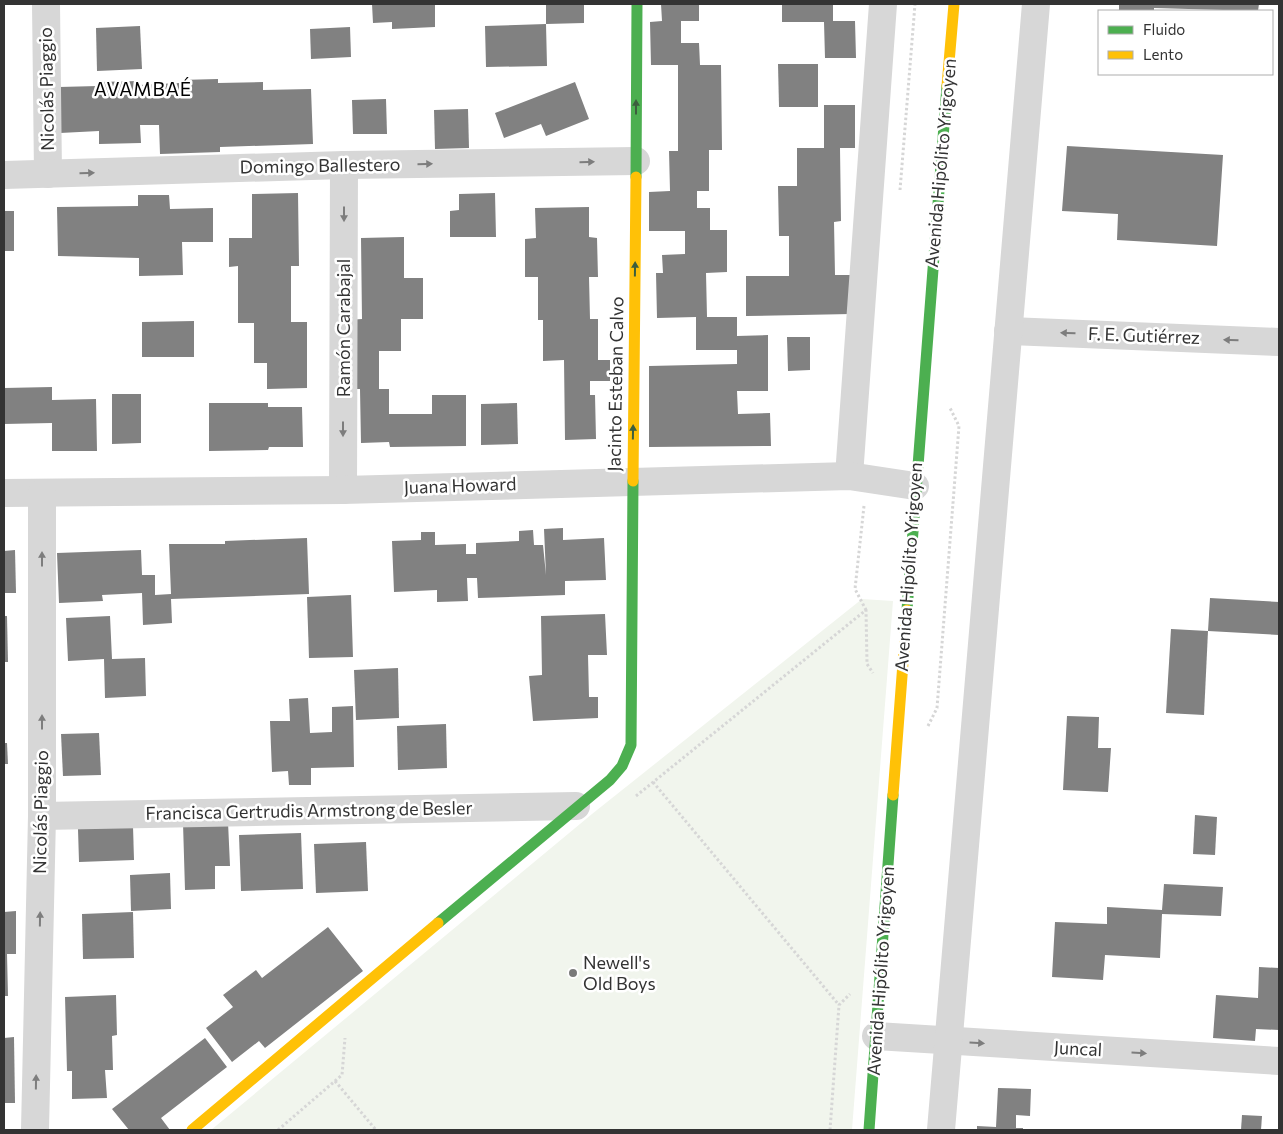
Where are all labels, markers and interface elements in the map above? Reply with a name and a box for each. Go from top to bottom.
legend [1098,10,1273,75]
text: Fluido [1143,20,1185,38]
street label: Nicolás Piaggio [34,27,58,151]
text: Lento [1143,45,1183,63]
street label: Avenida Hipólito Yrigoyen [920,57,960,268]
district label: AVAMBAÉ [94,77,192,100]
one-way arrow [632,99,640,115]
street label: Domingo Ballestero [239,153,400,177]
one-way arrow [580,158,596,166]
one-way arrow [417,160,433,168]
one-way arrow [80,169,96,177]
one-way arrow [340,206,348,222]
street label: Ramón Carabajal [332,259,354,397]
one-way arrow [631,261,639,277]
street label: Jacinto Esteban Calvo [602,296,628,472]
street label: F. E. Gutiérrez [1088,322,1200,348]
one-way arrow [1060,329,1076,337]
one-way arrow [1222,335,1238,343]
one-way arrow [339,421,347,437]
one-way arrow [629,424,637,440]
street label: Avenida Hipólito Yrigoyen [890,462,926,672]
street label: Juana Howard [403,472,517,498]
one-way arrow [38,551,46,567]
one-way arrow [38,713,46,729]
street label: Nicolás Piaggio [28,750,52,874]
street label: Francisca Gertrudis Armstrong de Besler [145,796,473,824]
street label: Avenida Hipólito Yrigoyen [862,866,898,1076]
one-way arrow [36,911,44,927]
place label: Newell's Old Boys [583,951,656,994]
marker: Newell's Old Boys [567,967,579,979]
street label: Juncal [1053,1036,1103,1060]
one-way arrow [969,1040,985,1048]
one-way arrow [1131,1049,1147,1057]
one-way arrow [32,1073,40,1089]

